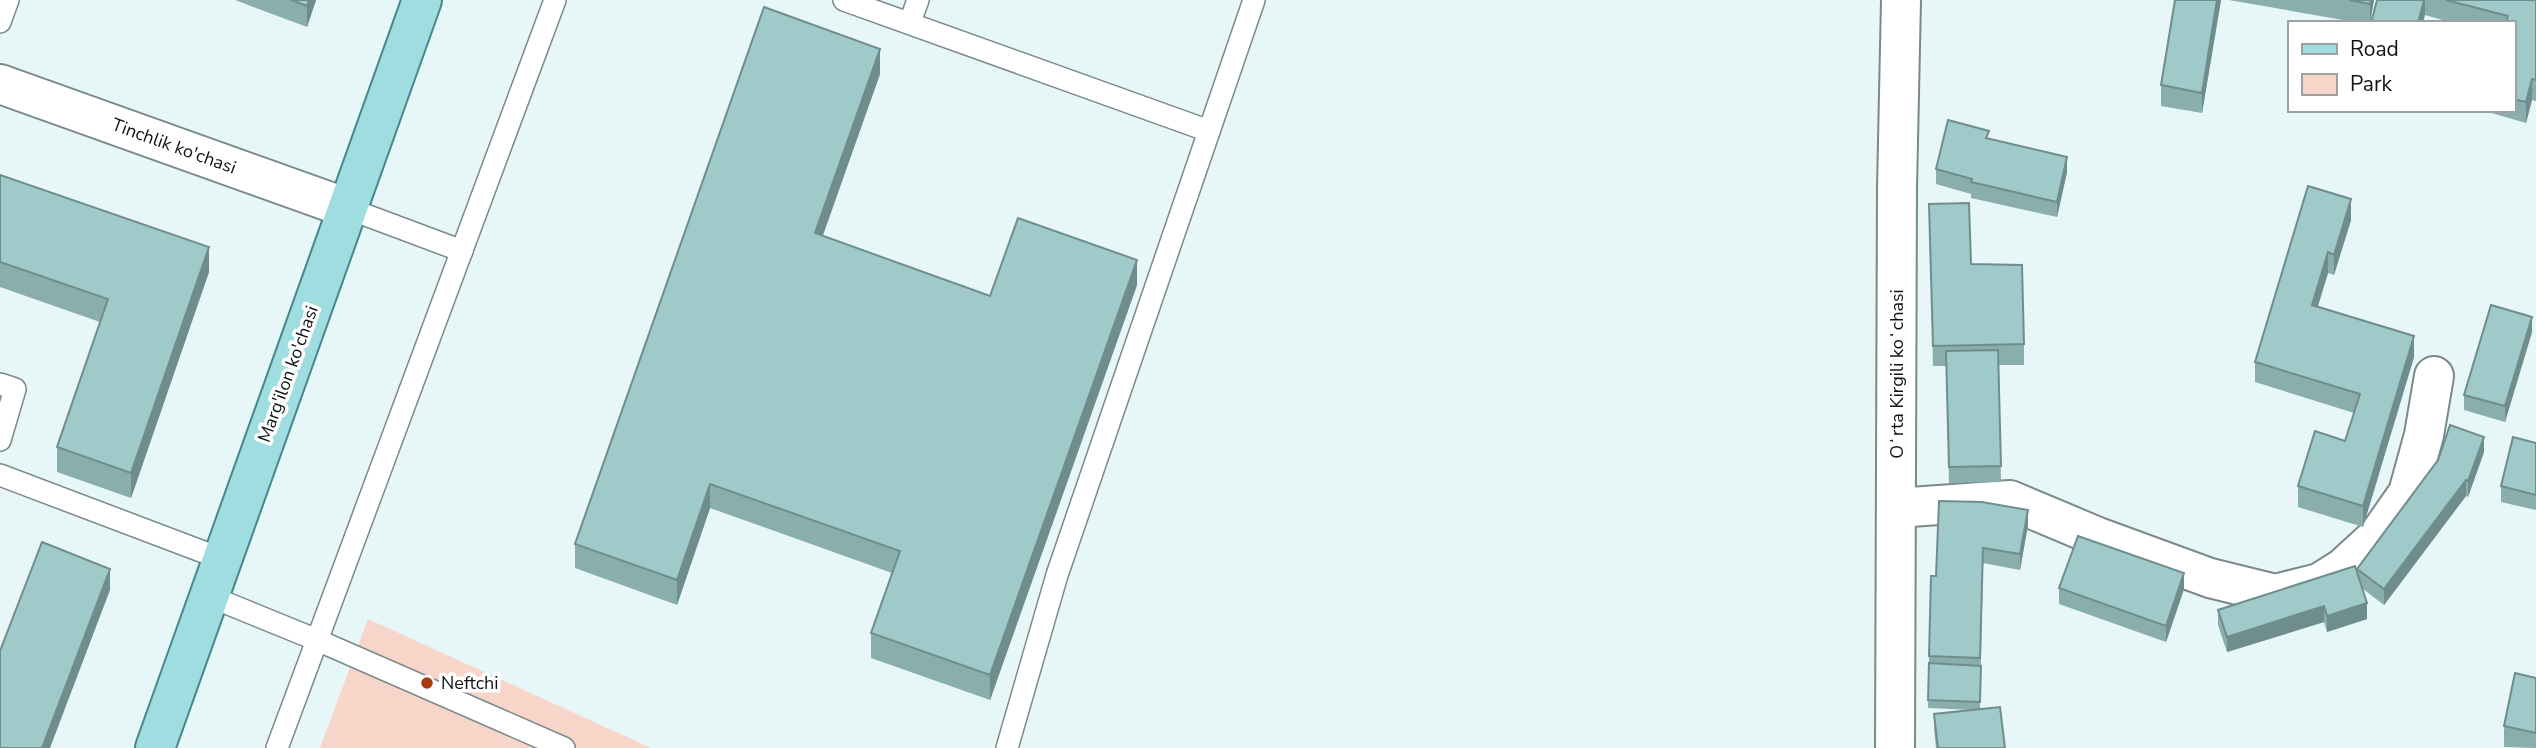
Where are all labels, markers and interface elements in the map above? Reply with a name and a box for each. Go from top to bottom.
legend [2288,21,2515,112]
text: Road [2350,35,2399,63]
text: Park [2350,70,2392,98]
street label: Tinchlik ko'chasi [109,112,239,180]
street label: Oʻrta Kirgili koʻchasi [1885,289,1909,459]
street label: Marg'ilon ko'chasi [252,302,324,446]
place label: Neftchi [441,671,498,695]
marker: Neftchi [419,675,435,691]

